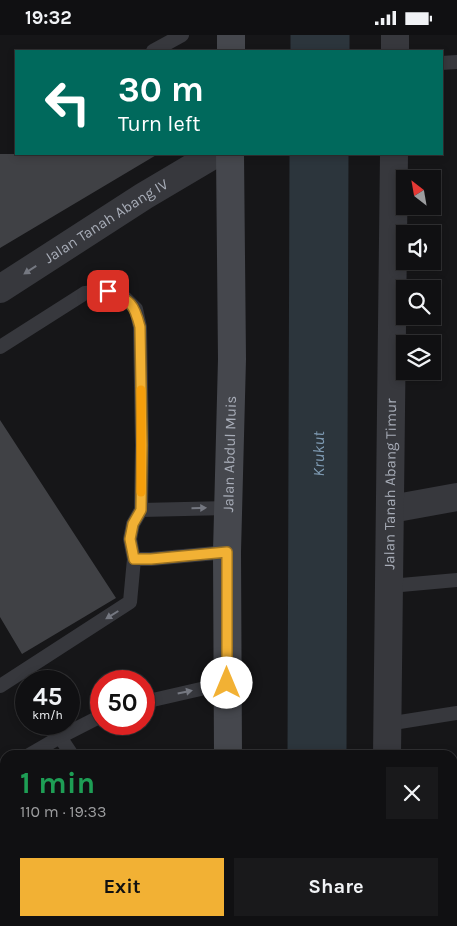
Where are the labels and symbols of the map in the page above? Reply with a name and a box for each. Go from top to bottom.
north arrow [396,170,441,215]
street label: Jalan Tanah Abang IV [41,175,172,267]
one-way arrow [23,265,37,275]
pin [87,270,129,312]
street label: Jalan Abdul Muis [219,395,240,513]
street label: Jalan Tanah Abang Timur [380,398,400,570]
water label: Krukut [309,431,328,477]
one-way arrow [192,504,208,512]
one-way arrow [105,610,119,620]
position arrow [200,656,252,708]
speed limit sign: 50 [90,670,155,735]
one-way arrow [178,688,193,696]

